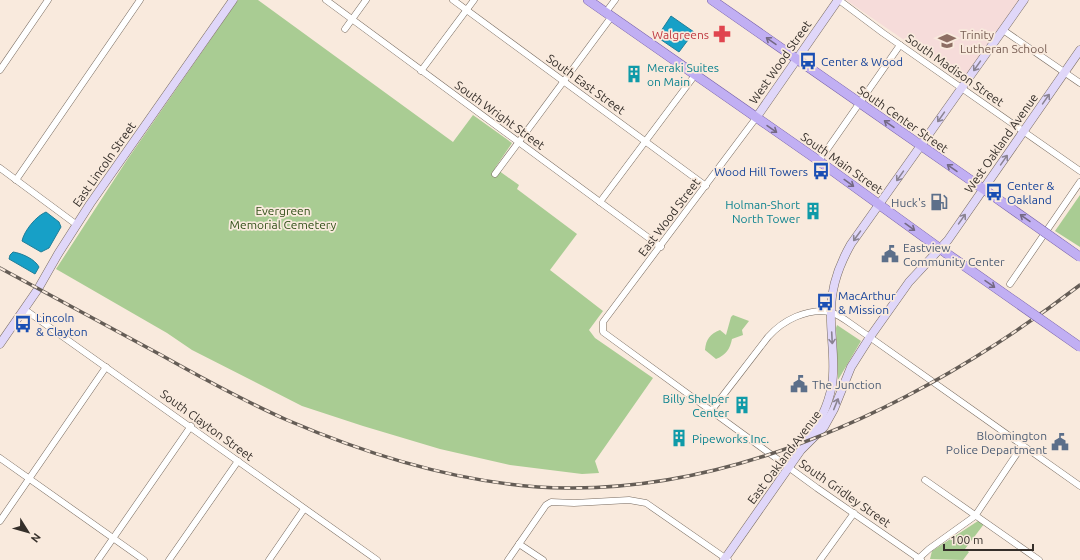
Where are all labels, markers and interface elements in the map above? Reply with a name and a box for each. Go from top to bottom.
street label: West Wood Street [746,18,814,106]
pharmacy icon: Walgreens [712,24,732,44]
place label: Walgreens [652,28,709,41]
place label: Trinity Lutheran School [960,28,1047,55]
street label: South Madison Street [904,31,1007,109]
school or university icon: Trinity Lutheran School [937,31,957,51]
one-way arrow [766,37,777,45]
street label: South East Street [544,51,628,117]
bus stop icon: Center & Wood [798,51,818,71]
place label: Center & Wood [821,55,903,68]
place label: Meraki Suites on Main [647,61,719,88]
one-way arrow [973,61,981,72]
building icon: Meraki Suites on Main [624,64,644,84]
street label: South Wright Street [453,78,548,152]
street label: South Center Street [855,83,951,155]
street label: West Oakland Avenue [962,91,1040,195]
one-way arrow [1042,94,1050,105]
one-way arrow [937,111,945,122]
street label: East Lincoln Street [70,119,138,209]
one-way arrow [884,120,895,128]
one-way arrow [766,125,777,133]
street label: South Main Street [799,130,886,196]
one-way arrow [1000,155,1008,166]
bus stop icon: Wood Hill Towers [811,161,831,181]
one-way arrow [947,164,958,172]
place label: Wood Hill Towers [714,165,808,178]
one-way arrow [896,170,904,181]
street label: East Wood Street [636,175,703,258]
one-way arrow [844,179,855,187]
place label: Center & Oakland [1007,179,1054,206]
bus stop icon: Center & Oakland [984,182,1004,202]
fuel station icon: Huck's [929,192,949,212]
place label: Huck's [891,196,926,209]
place label: Holman-Short North Tower [725,198,800,225]
building icon: Holman-Short North Tower [803,201,823,221]
park label: Evergreen Memorial Cemetery [230,204,337,231]
one-way arrow [958,214,966,225]
one-way arrow [1020,214,1031,222]
one-way arrow [905,223,916,231]
one-way arrow [853,231,861,242]
place label: Eastview Community Center [903,241,1005,268]
public building icon: Eastview Community Center [880,244,900,264]
one-way arrow [984,280,995,288]
place label: MacArthur & Mission [838,289,896,316]
bus stop icon: MacArthur & Mission [815,292,835,312]
place label: Lincoln & Clayton [36,311,88,338]
bus stop icon: Lincoln & Clayton [13,314,33,334]
one-way arrow [829,331,836,344]
public building icon: The Junction [789,374,809,394]
place label: The Junction [812,378,882,391]
street label: South Clayton Street [158,387,256,463]
place label: Billy Shelper Center [663,392,729,419]
building icon: Billy Shelper Center [732,395,752,415]
one-way arrow [833,399,840,411]
street label: East Oakland Avenue [745,408,823,506]
building icon: Pipeworks Inc. [669,428,689,448]
place label: Bloomington Police Department [946,429,1047,456]
place label: Pipeworks Inc. [692,432,769,445]
public building icon: Bloomington Police Department [1050,432,1070,452]
street label: South Gridley Street [797,456,893,530]
north arrow [8,512,48,552]
scale bar [944,526,1033,552]
text: N [29,531,43,545]
text: 100 m [950,533,983,546]

